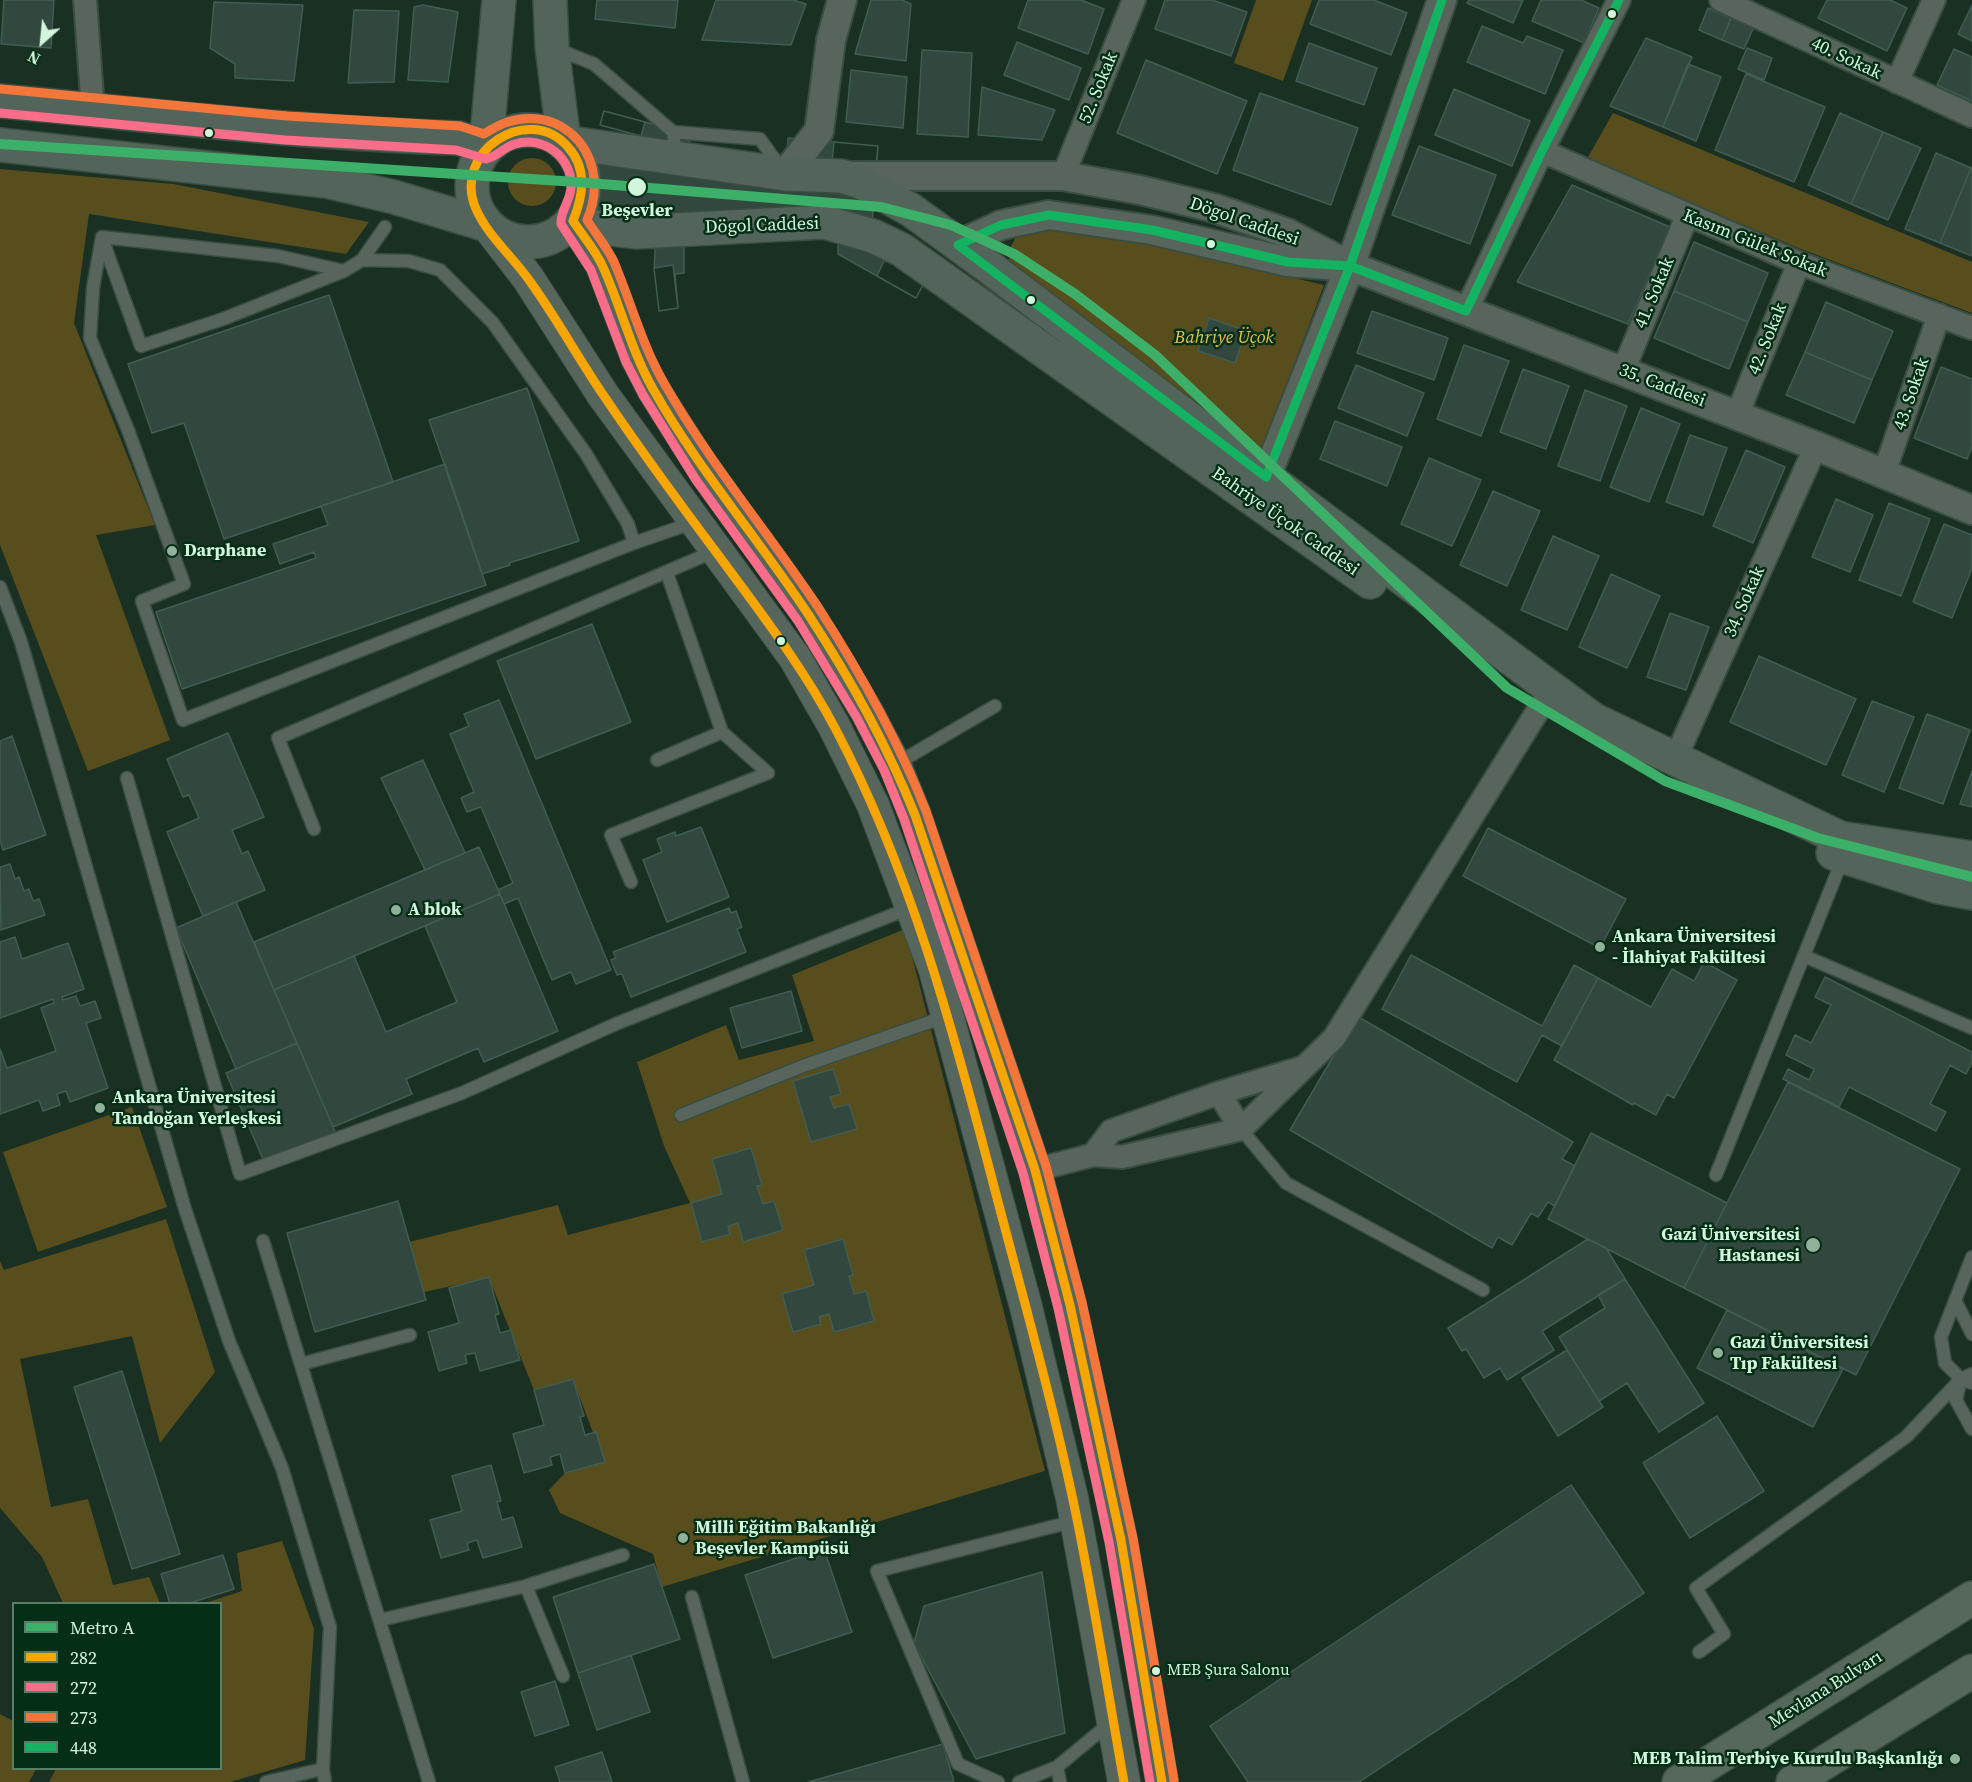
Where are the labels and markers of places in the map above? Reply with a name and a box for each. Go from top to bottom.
unlabelled marker [1606,8,1618,20]
unlabelled marker [203,127,215,139]
marker: Beşevler [626,176,648,198]
place label: Beşevler [601,200,673,222]
unlabelled marker [1205,238,1217,250]
unlabelled marker [1025,294,1037,306]
place label: Darphane [184,540,266,562]
marker: Darphane [165,544,179,558]
unlabelled marker [775,635,787,647]
place label: A blok [408,899,462,921]
marker: A blok [389,903,403,917]
place label: Ankara Üniversitesi - İlahiyat Fakültesi [1612,926,1776,968]
marker: Ankara Üniversitesi - İlahiyat Fakültesi [1593,940,1607,954]
place label: Ankara Üniversitesi Tandoğan Yerleşkesi [112,1087,281,1130]
marker: Ankara Üniversitesi Tandoğan Yerleşkesi [93,1101,107,1115]
place label: Gazi Üniversitesi Hastanesi [1661,1224,1800,1266]
marker: Gazi Üniversitesi Hastanesi [1804,1236,1822,1254]
place label: Gazi Üniversitesi Tıp Fakültesi [1730,1332,1869,1374]
marker: Gazi Üniversitesi Tıp Fakültesi [1711,1346,1725,1360]
place label: Milli Eğitim Bakanlığı Beşevler Kampüsü [695,1517,876,1559]
marker: Milli Eğitim Bakanlığı Beşevler Kampüsü [676,1531,690,1545]
place label: MEB Şura Salonu [1167,1661,1290,1681]
marker: MEB Şura Salonu [1150,1665,1162,1677]
place label: MEB Talim Terbiye Kurulu Başkanlığı [1633,1748,1943,1770]
marker: MEB Talim Terbiye Kurulu Başkanlığı [1948,1752,1962,1766]

